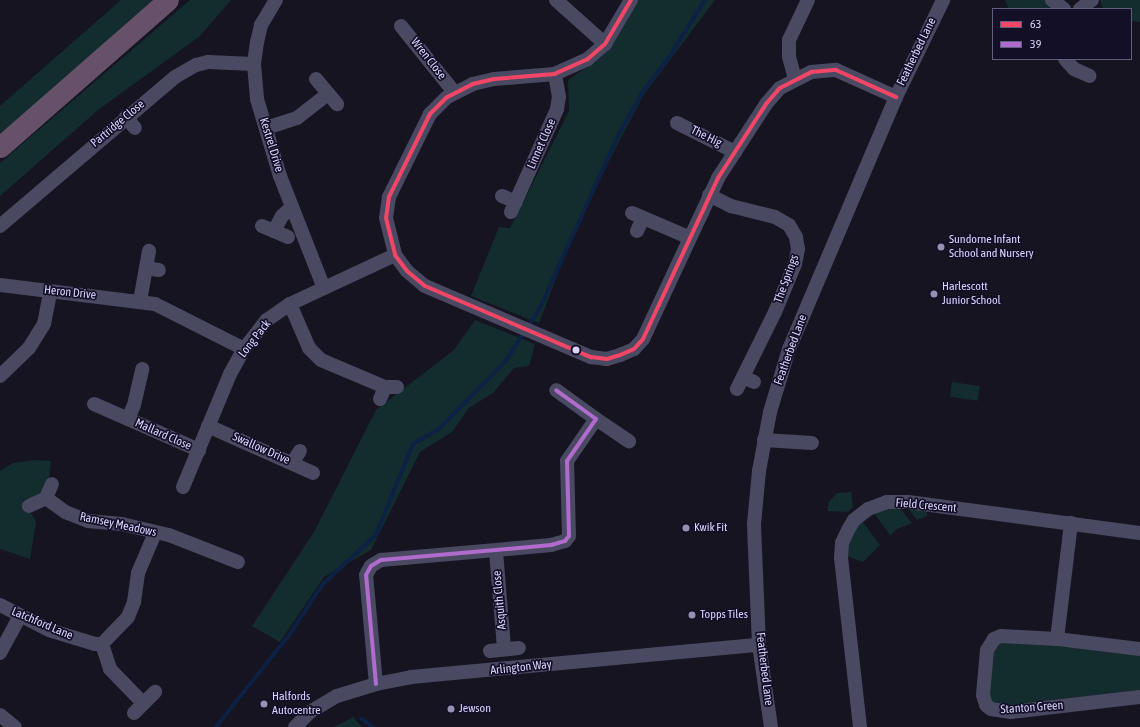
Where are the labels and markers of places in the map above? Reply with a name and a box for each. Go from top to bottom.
place label: Sundorne Infant School and Nursery [949,233,1034,261]
marker: Sundorne Infant School and Nursery [936,242,946,252]
place label: Harlescott Junior School [942,280,1001,308]
marker: Harlescott Junior School [929,289,939,299]
unlabelled marker [571,345,581,355]
place label: Kwik Fit [694,521,727,535]
marker: Kwik Fit [681,523,691,533]
place label: Topps Tiles [700,608,748,622]
marker: Topps Tiles [687,610,697,620]
place label: Halfords Autocentre [272,690,321,718]
marker: Halfords Autocentre [259,699,269,709]
place label: Jewson [459,702,491,716]
marker: Jewson [446,704,456,714]

